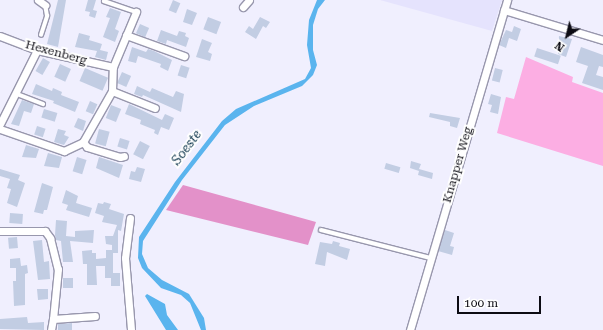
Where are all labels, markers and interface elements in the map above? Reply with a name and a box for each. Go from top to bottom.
north arrow [547,16,587,56]
street label: Hexenberg [24,38,88,68]
text: N [553,38,567,54]
street label: Knapper Weg [440,125,476,205]
water label: Soeste [169,127,205,169]
scale bar [459,288,543,314]
text: 100 m [464,296,498,310]

